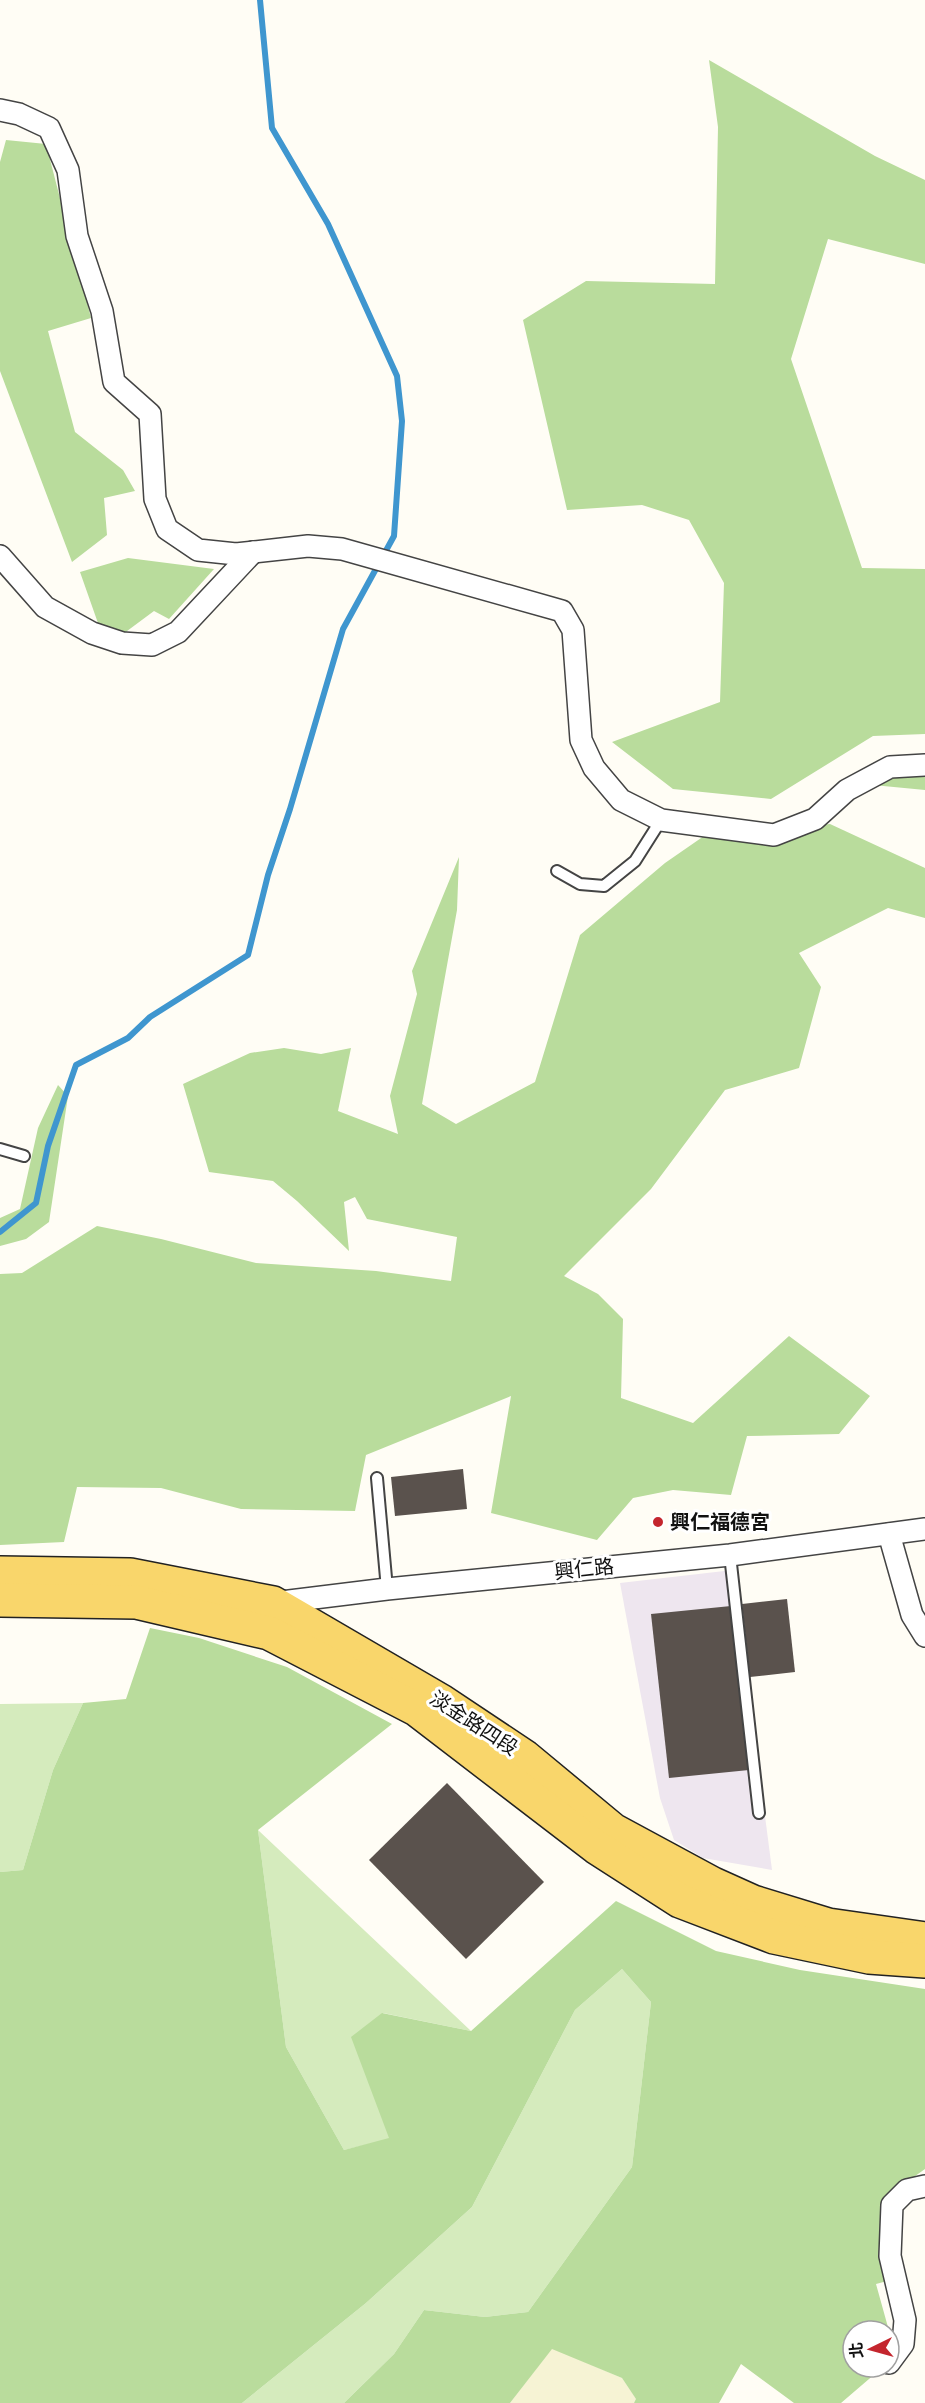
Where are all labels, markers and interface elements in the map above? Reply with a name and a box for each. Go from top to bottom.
place label: 興仁福德宮 [670,1508,770,1538]
marker: 興仁福德宮 [651,1515,665,1529]
street label: 興仁路 [553,1552,616,1588]
street label: 淡金路四段 [423,1684,524,1764]
north arrow [841,2319,901,2379]
text: 北 [844,2341,870,2359]

